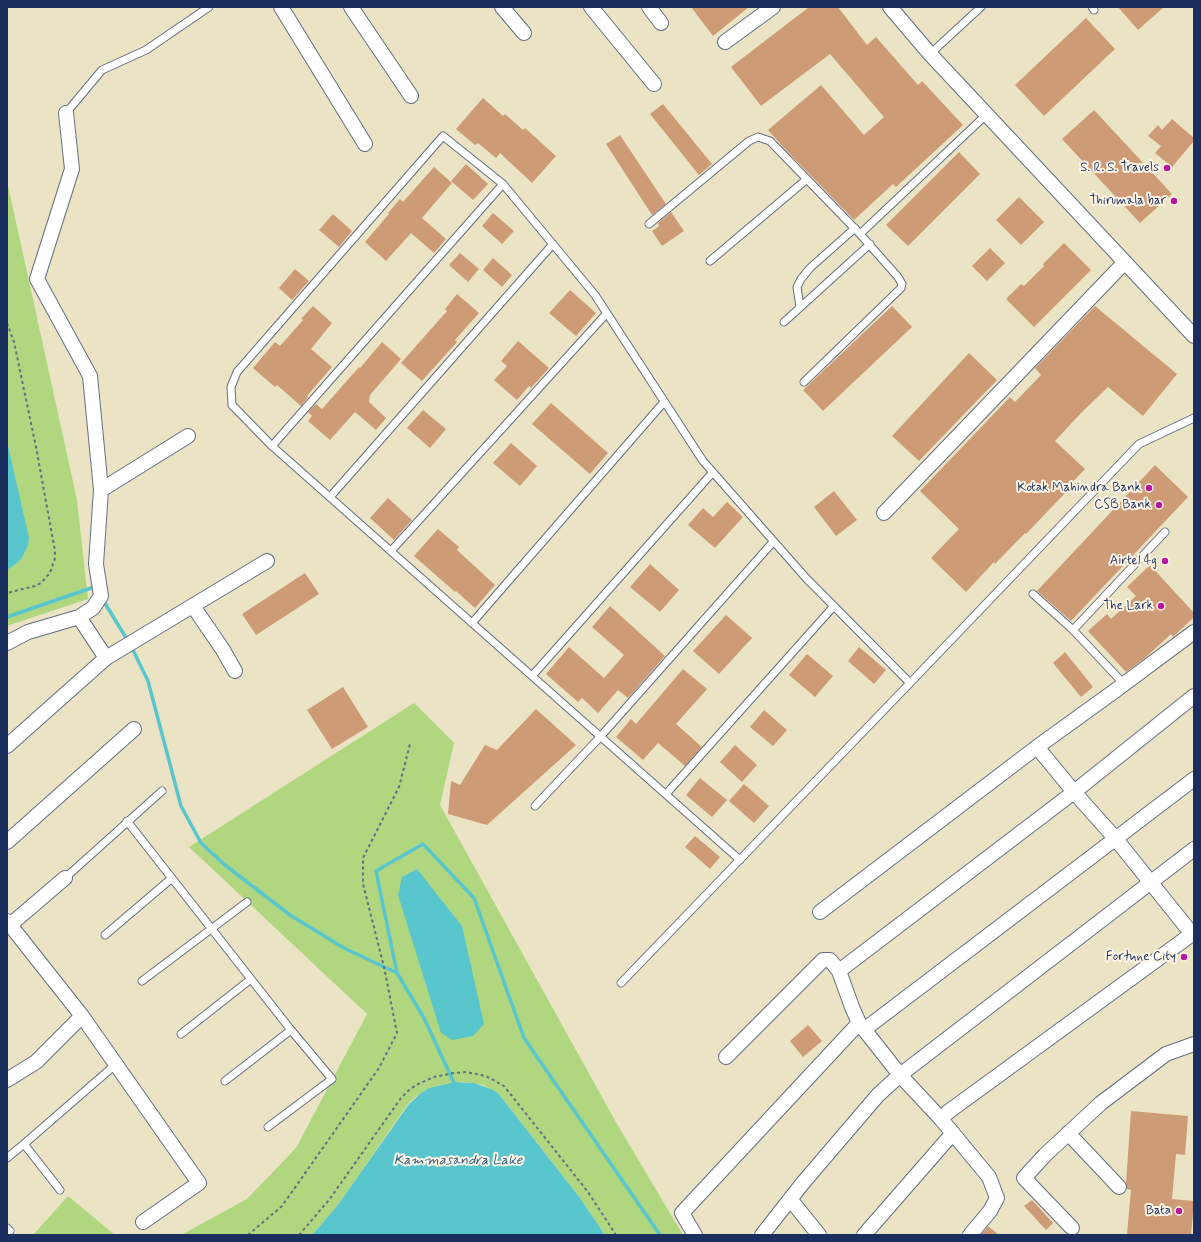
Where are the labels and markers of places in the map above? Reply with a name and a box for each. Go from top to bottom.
place label: S. R. S. Travels [1080,160,1159,176]
marker: S. R. S. Travels [1162,163,1172,173]
place label: Thirumala bar [1089,193,1166,209]
marker: Thirumala bar [1169,196,1179,206]
place label: Kotak Mahindra Bank [1017,480,1141,496]
marker: Kotak Mahindra Bank [1144,483,1154,493]
place label: CSB Bank [1094,497,1151,513]
marker: CSB Bank [1154,500,1164,510]
place label: Airtel 4g [1110,553,1157,569]
marker: Airtel 4g [1160,556,1170,566]
place label: The Lark [1103,598,1153,614]
marker: The Lark [1156,601,1166,611]
place label: Fortune City [1106,949,1176,965]
marker: Fortune City [1179,952,1189,962]
place label: Bata [1146,1203,1171,1219]
marker: Bata [1174,1206,1184,1216]

